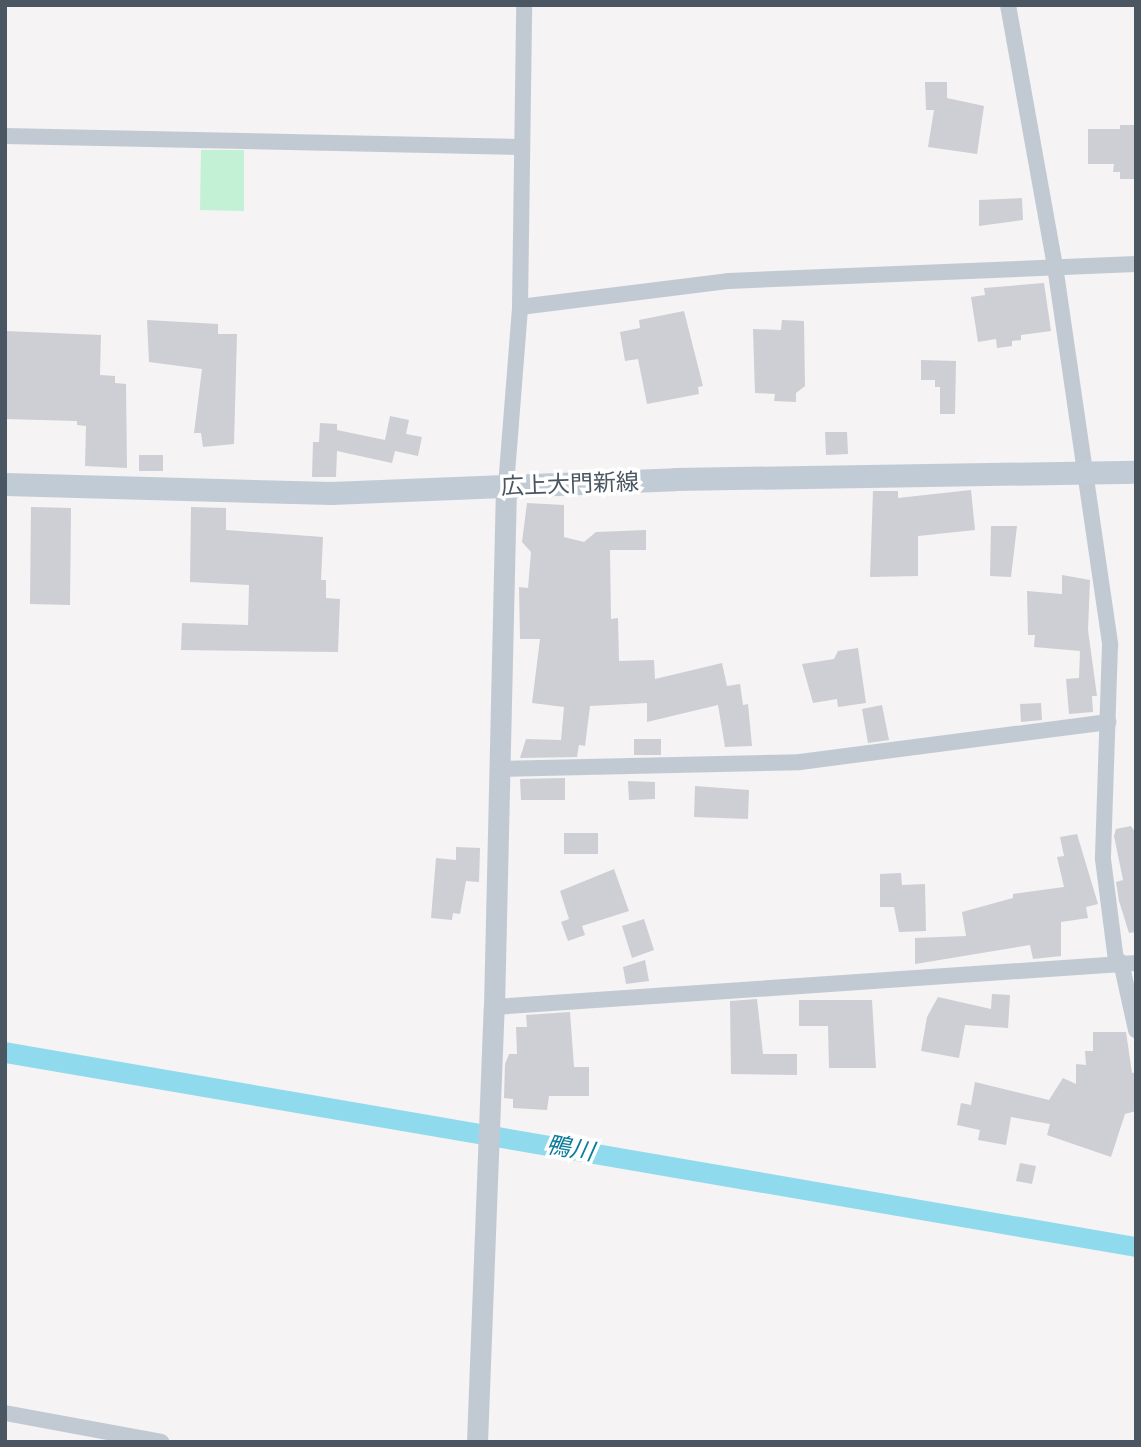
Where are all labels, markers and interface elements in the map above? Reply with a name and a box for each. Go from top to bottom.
street label: 広上大門新線 [501,468,639,500]
water label: 鴨川 [544,1131,596,1167]

